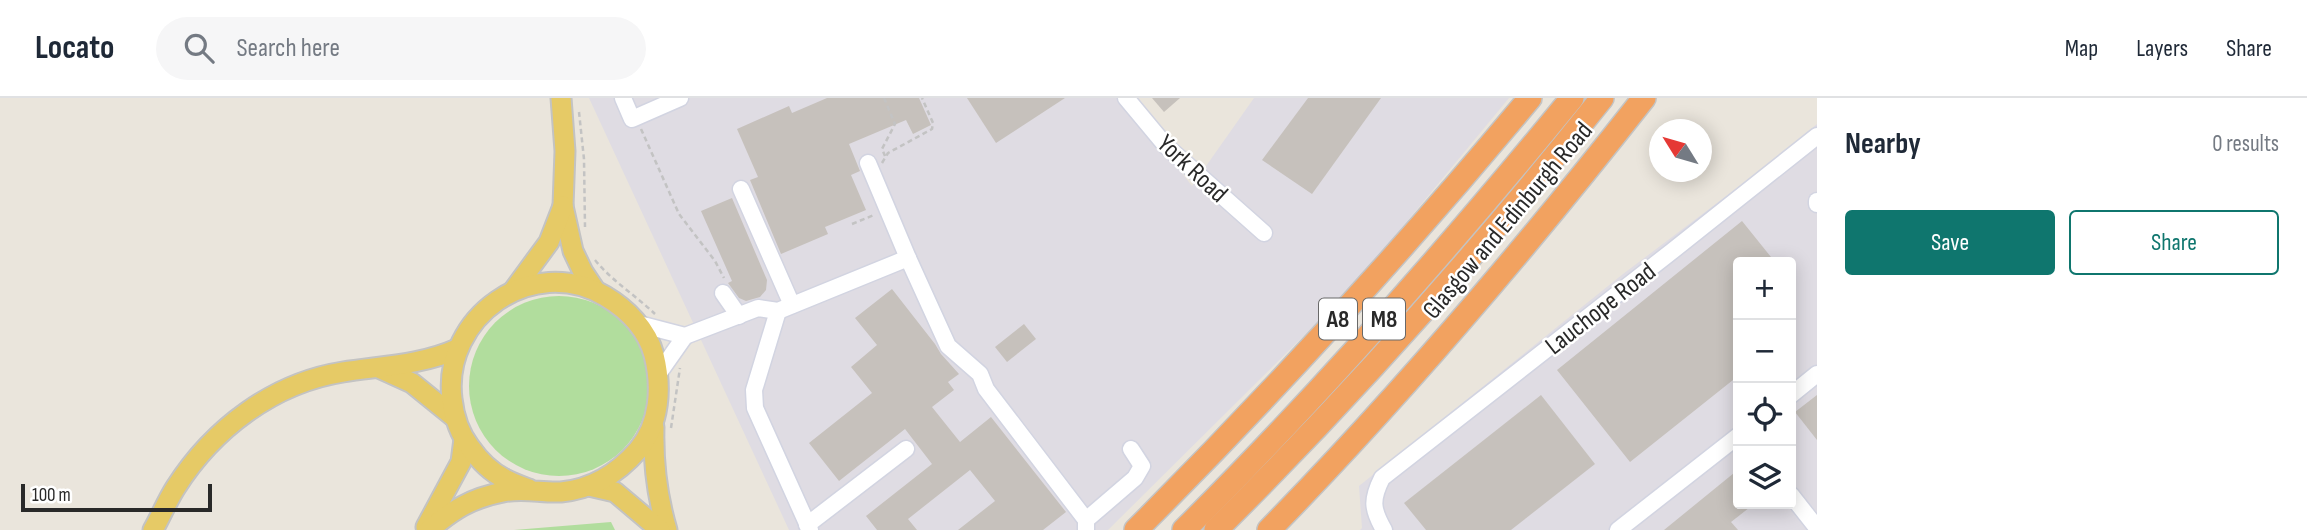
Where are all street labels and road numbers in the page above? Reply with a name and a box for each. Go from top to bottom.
street label: Glasgow and Edinburgh Road [1417,116,1600,326]
street label: York Road [1150,129,1234,209]
street label: Lauchope Road [1540,256,1662,362]
road number: A8 [1319,299,1357,340]
road number: M8 [1363,299,1405,340]

